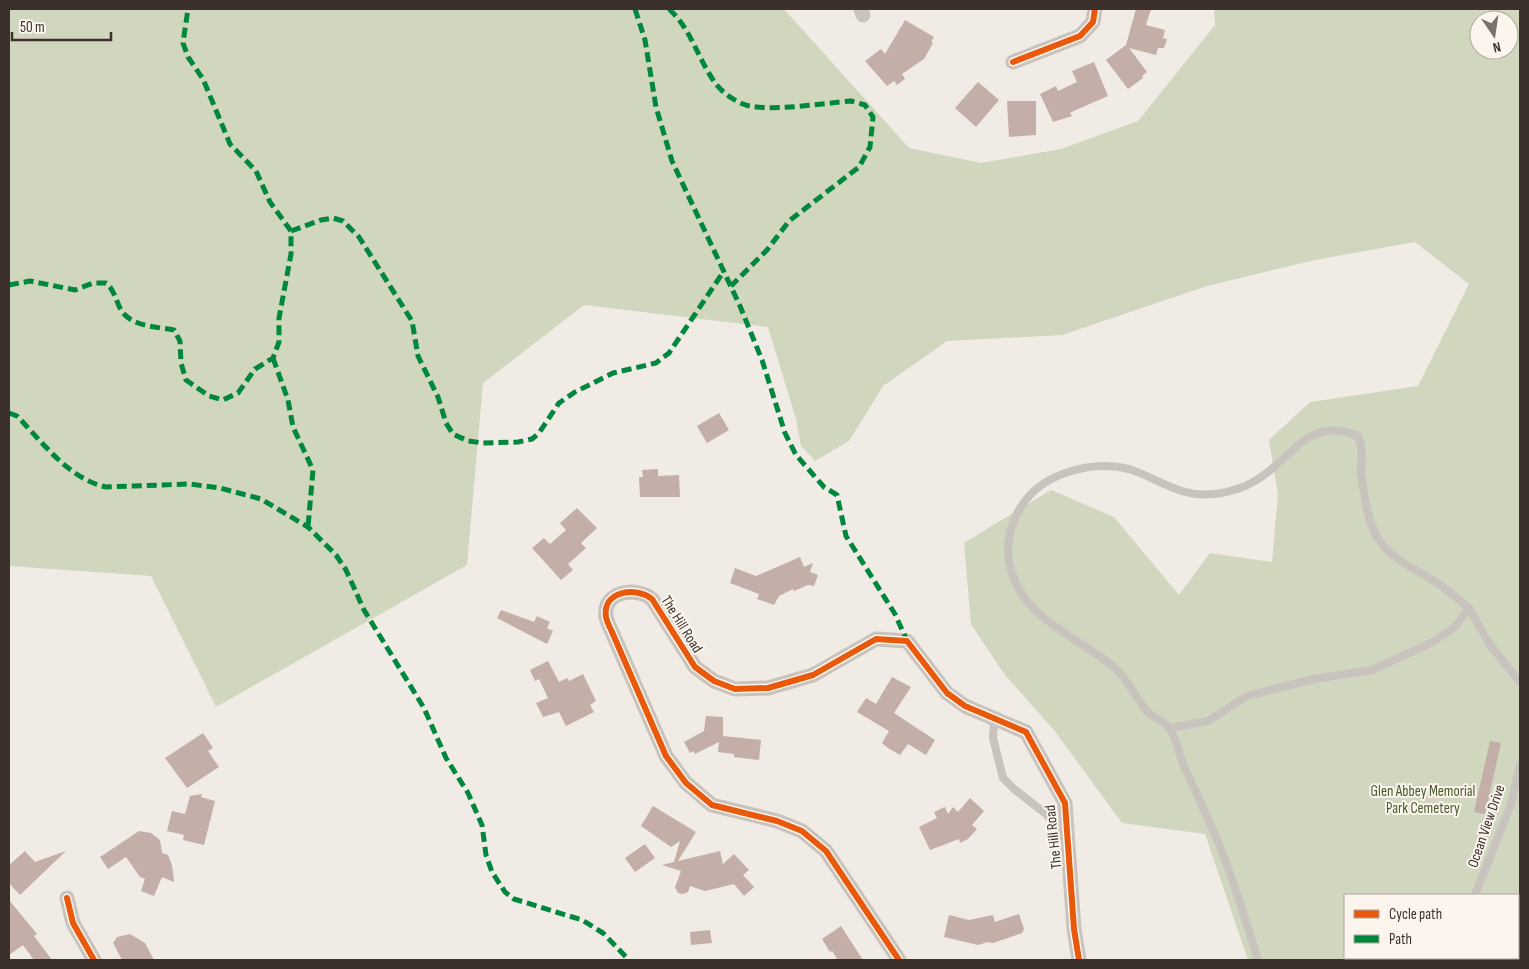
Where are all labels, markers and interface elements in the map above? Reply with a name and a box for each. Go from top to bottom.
scale bar [12,10,111,42]
north arrow [1469,10,1519,60]
text: 50 m [20,18,45,37]
text: N [1491,38,1502,56]
street label: The Hill Road [657,592,707,657]
park label: Glen Abbey Memorial Park Cemetery [1371,782,1475,818]
street label: Ocean View Drive [1463,782,1510,870]
street label: The Hill Road [1041,804,1066,870]
legend [1344,894,1519,959]
text: Cycle path [1389,905,1442,924]
text: Path [1389,930,1412,949]

